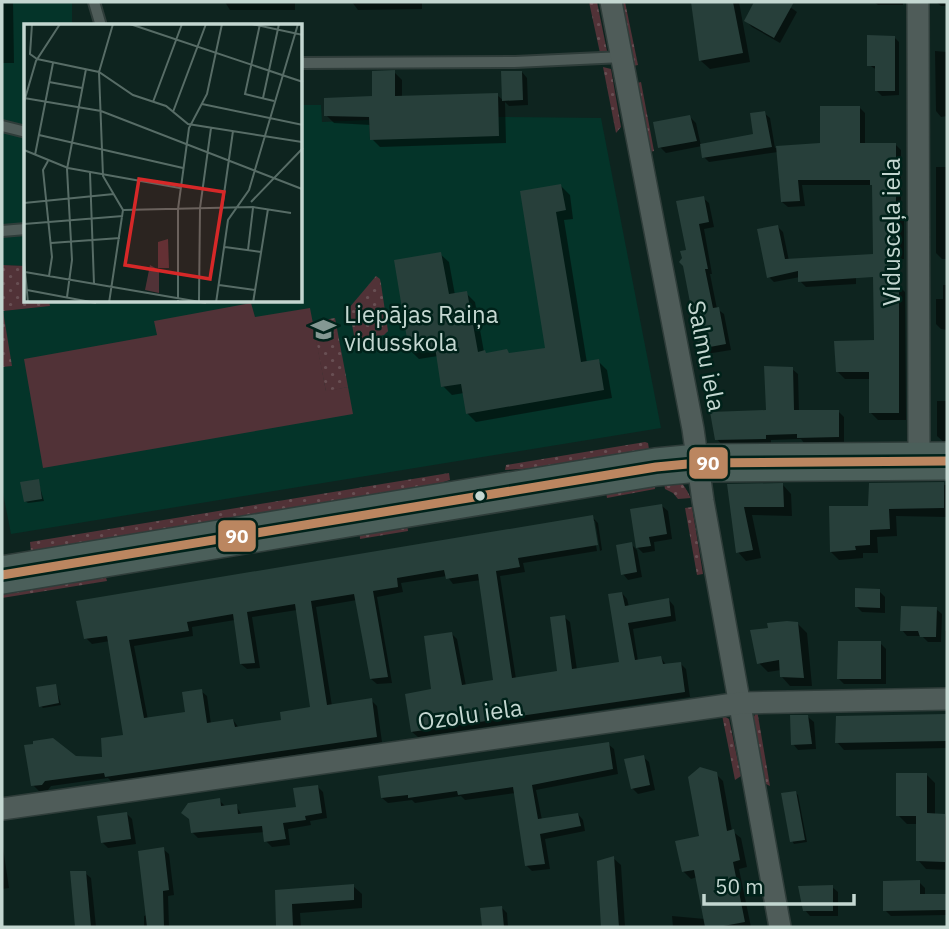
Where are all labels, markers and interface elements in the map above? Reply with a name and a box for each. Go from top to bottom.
inset map [24,24,303,303]
street label: Vidusceļa iela [875,158,907,306]
place label: Liepājas Raiņa vidusskola [344,298,499,358]
street label: Salmu iela [681,298,733,414]
school or university icon: Liepājas Raiņa vidusskola [310,315,338,343]
line badge: 90 [688,446,729,480]
text: 90 [697,451,719,475]
unlabelled marker [473,489,487,503]
line badge: 90 [217,519,257,553]
text: 90 [226,524,248,548]
street label: Ozolu iela [415,691,525,737]
scale bar [704,862,855,906]
text: 50 m [715,872,764,900]

